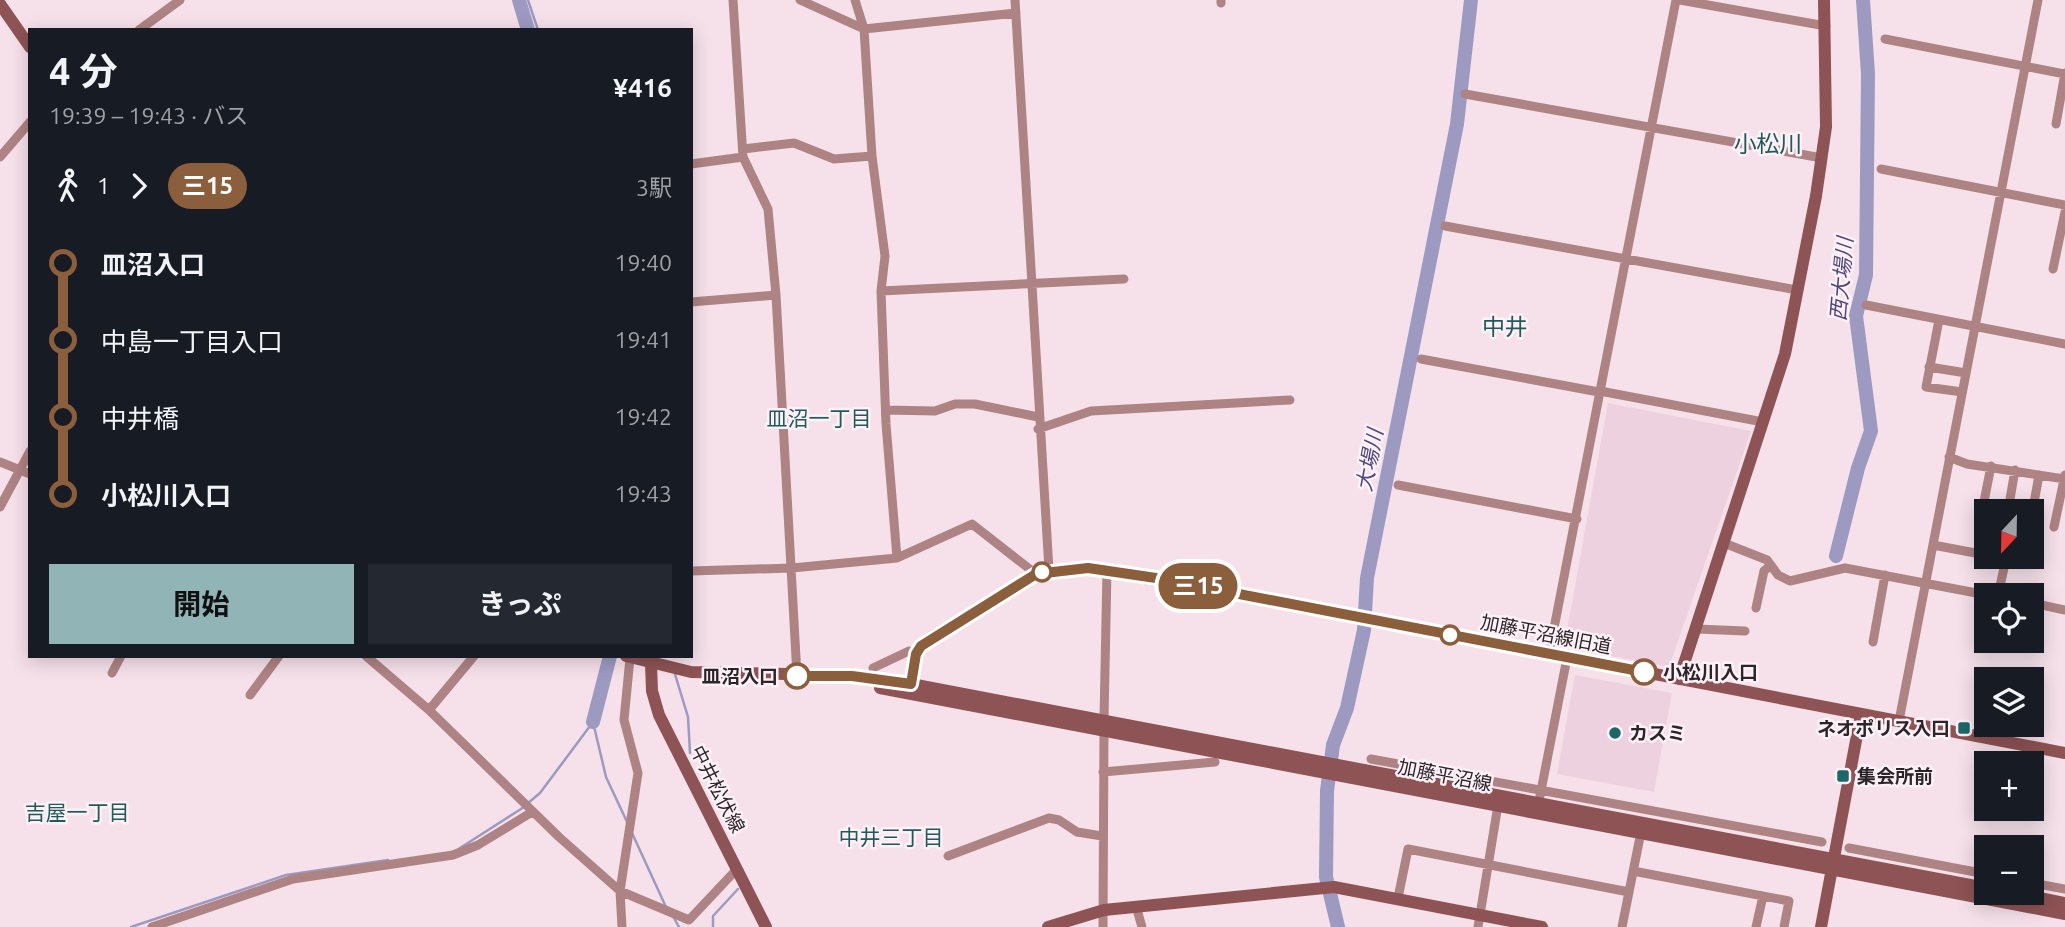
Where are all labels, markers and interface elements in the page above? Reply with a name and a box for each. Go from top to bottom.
text: 4 分 [49,50,117,92]
text: ¥416 [613,73,672,102]
text: 19:39 – 19:43 · バス [49,103,248,128]
district label: 小松川 [1734,131,1803,156]
icon: walk [49,167,87,205]
icon: forward [120,167,158,205]
text: 三15 [182,172,233,199]
text: 1 [97,173,110,198]
text: 3駅 [636,175,672,200]
water label: 西大場川 [1825,234,1857,322]
text: 皿沼入口 [101,250,205,279]
text: 19:40 [614,250,672,275]
district label: 中井 [1482,314,1528,339]
text: 中島一丁目入口 [101,327,283,356]
text: 19:41 [614,327,672,352]
text: 中井橋 [101,404,179,433]
text: 19:42 [614,404,672,429]
district label: 皿沼一丁目 [767,406,872,430]
water label: 大場川 [1351,425,1387,493]
text: 小松川入口 [101,481,231,510]
text: 19:43 [614,481,672,506]
north arrow [1974,499,2044,569]
map controls [1974,499,2044,905]
unlabelled marker [1032,562,1052,582]
line badge: 三15 [1158,563,1238,609]
button: 開始 [49,564,354,644]
button: きっぷ [368,564,672,644]
text: 三15 [1172,572,1224,599]
button: locate [1974,583,2044,653]
street label: 加藤平沼線旧道 [1479,611,1613,657]
unlabelled marker [1440,625,1460,645]
marker: 小松川入口 [1631,659,1657,685]
place label: 小松川入口 [1663,661,1758,683]
marker: 皿沼入口 [784,663,810,689]
place label: 皿沼入口 [702,665,778,687]
button: layers [1974,667,2044,737]
place label: ネオポリス入口 [1817,717,1950,739]
marker: ネオポリス入口 [1956,720,1972,736]
place label: カスミ [1629,722,1686,744]
marker: カスミ [1607,725,1623,741]
street label: 中井松伏線 [687,742,749,836]
button: + [1974,751,2044,821]
street label: 加藤平沼線 [1396,755,1494,795]
place label: 集会所前 [1857,765,1933,787]
marker: 集会所前 [1835,768,1851,784]
district label: 吉屋一丁目 [25,800,130,824]
district label: 中井三丁目 [839,825,944,849]
button: − [1974,835,2044,905]

